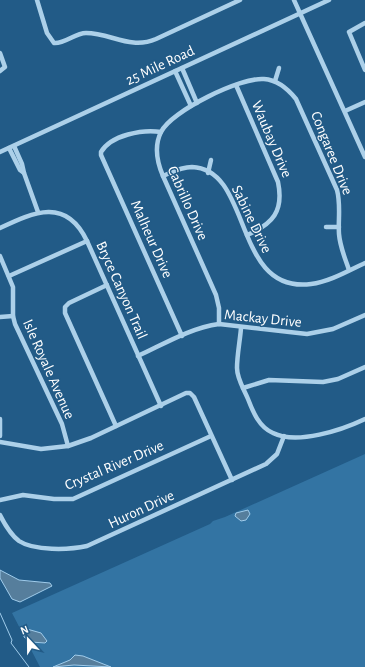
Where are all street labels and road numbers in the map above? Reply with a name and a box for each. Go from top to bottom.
street label: 25 Mile Road [124,43,197,88]
street label: Waubay Drive [249,99,294,180]
street label: Congaree Drive [308,109,355,197]
street label: Cabrillo Drive [165,164,211,243]
street label: Sabine Drive [229,183,274,256]
street label: Malheur Drive [128,198,175,280]
street label: Bryce Canyon Trail [93,239,150,341]
street label: Mackay Drive [224,307,302,330]
street label: Isle Royale Avenue [20,317,77,421]
street label: Crystal River Drive [63,438,166,493]
street label: Huron Drive [106,488,177,531]

